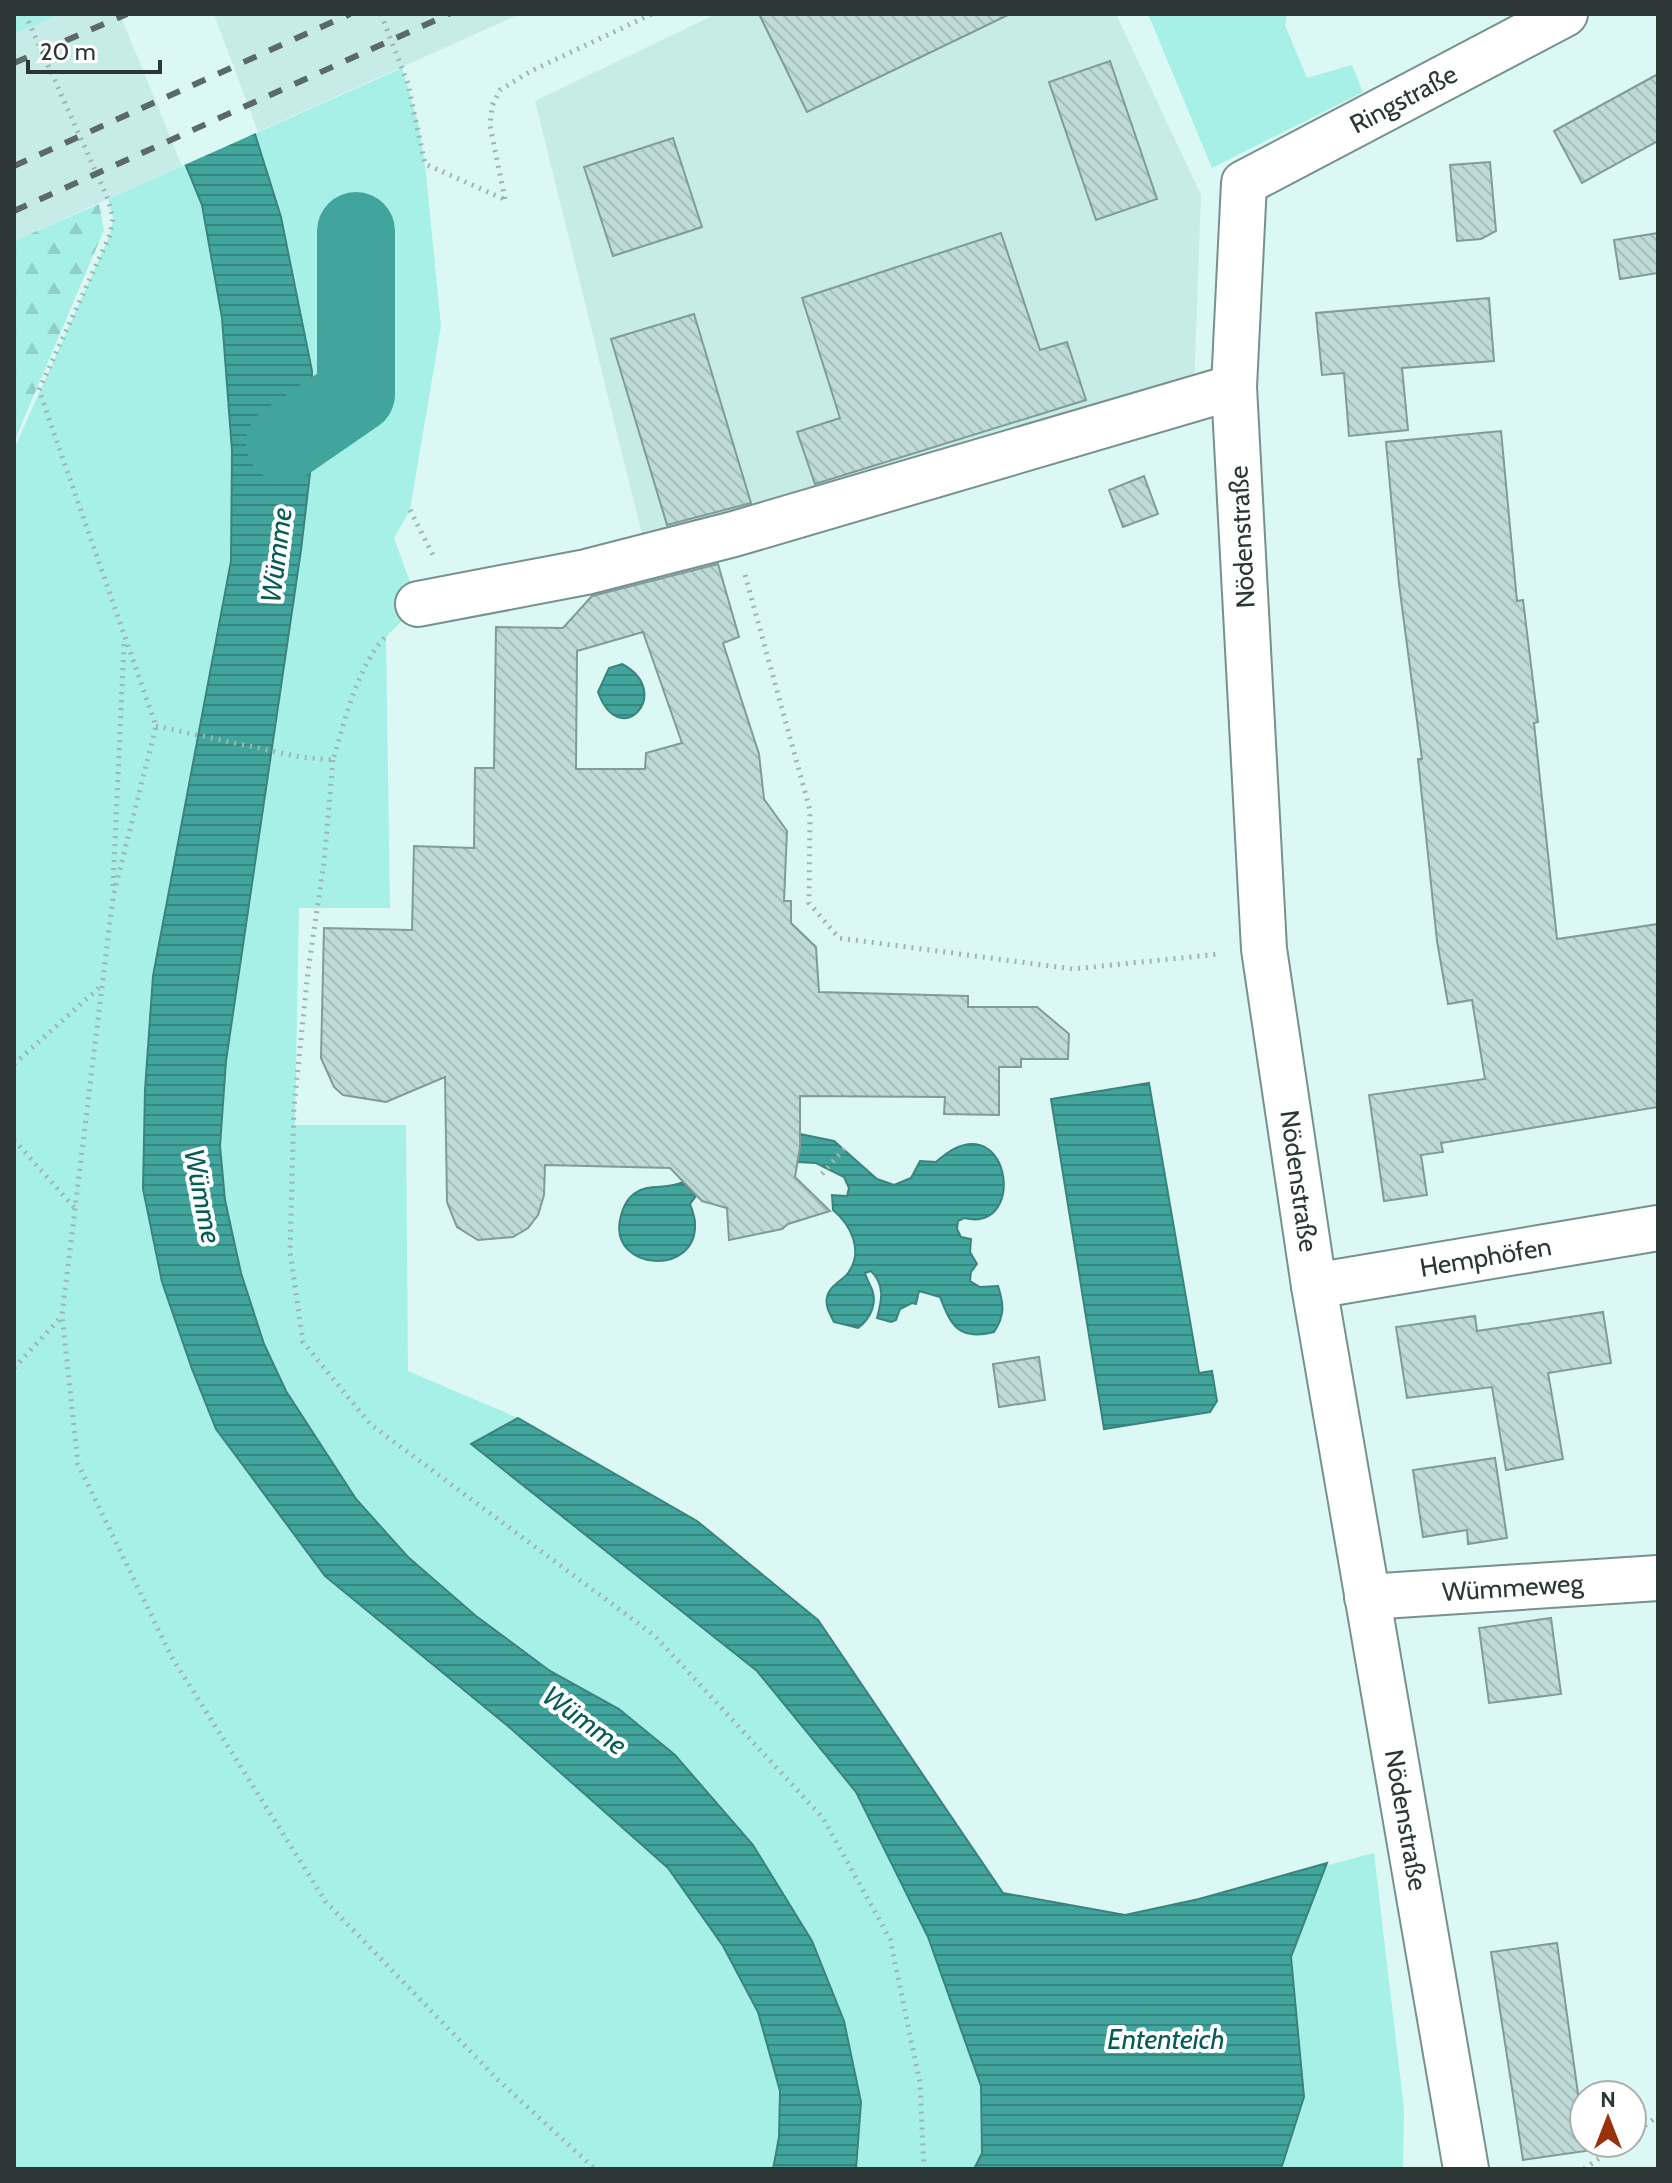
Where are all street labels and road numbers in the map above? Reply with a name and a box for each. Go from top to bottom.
street label: Ringstraße [1344,58,1463,140]
street label: Nödenstraße [1222,465,1262,609]
street label: Nödenstraße [1273,1108,1325,1254]
street label: Hemphöfen [1417,1230,1554,1284]
street label: Wümmeweg [1441,1567,1585,1608]
street label: Nödenstraße [1378,1747,1434,1893]

